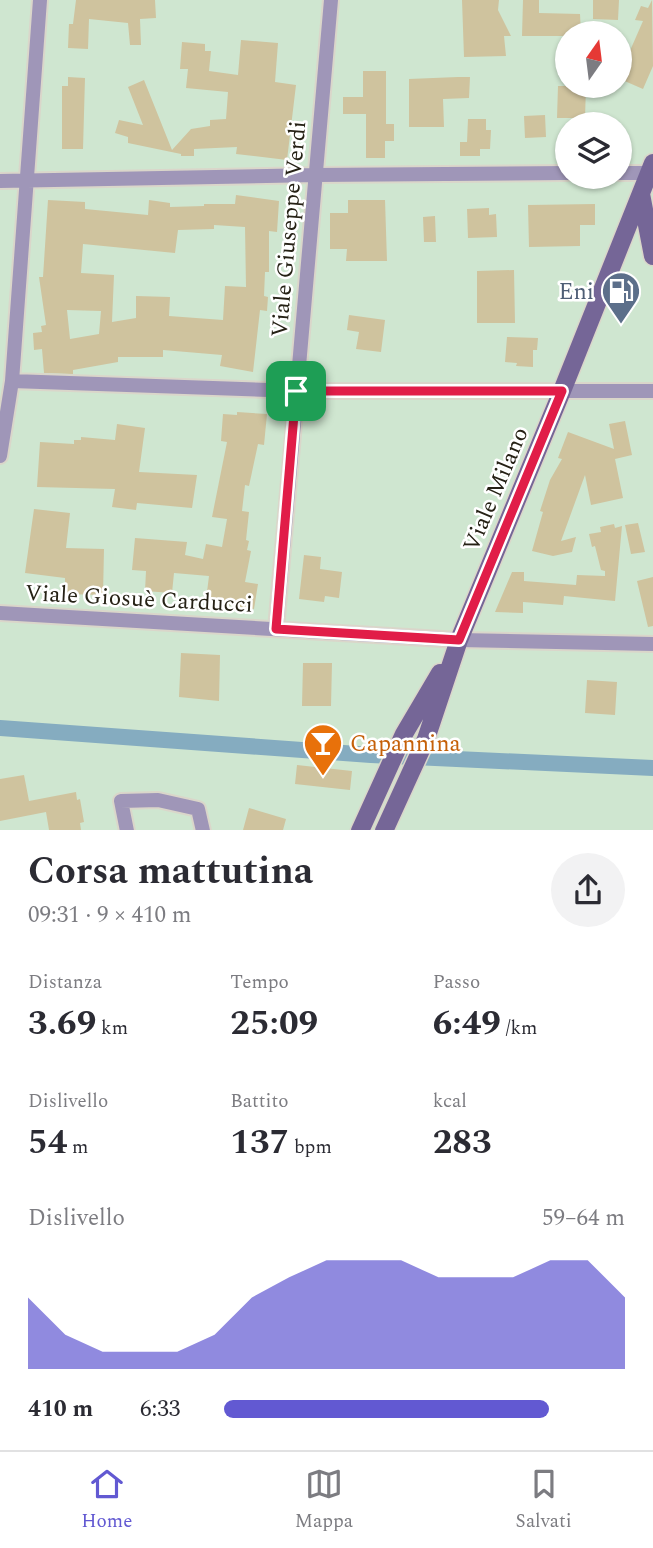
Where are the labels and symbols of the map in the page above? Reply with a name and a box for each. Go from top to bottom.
north arrow [555,21,632,98]
street label: Viale Giuseppe Verdi [263,119,316,339]
fuel station icon: Eni [600,270,642,325]
place label: Eni [559,275,594,310]
pin [266,361,326,421]
street label: Viale Milano [454,422,538,557]
street label: Viale Giosuè Carducci [24,576,254,623]
bar icon: Capannina [302,722,344,777]
place label: Capannina [350,727,461,762]

